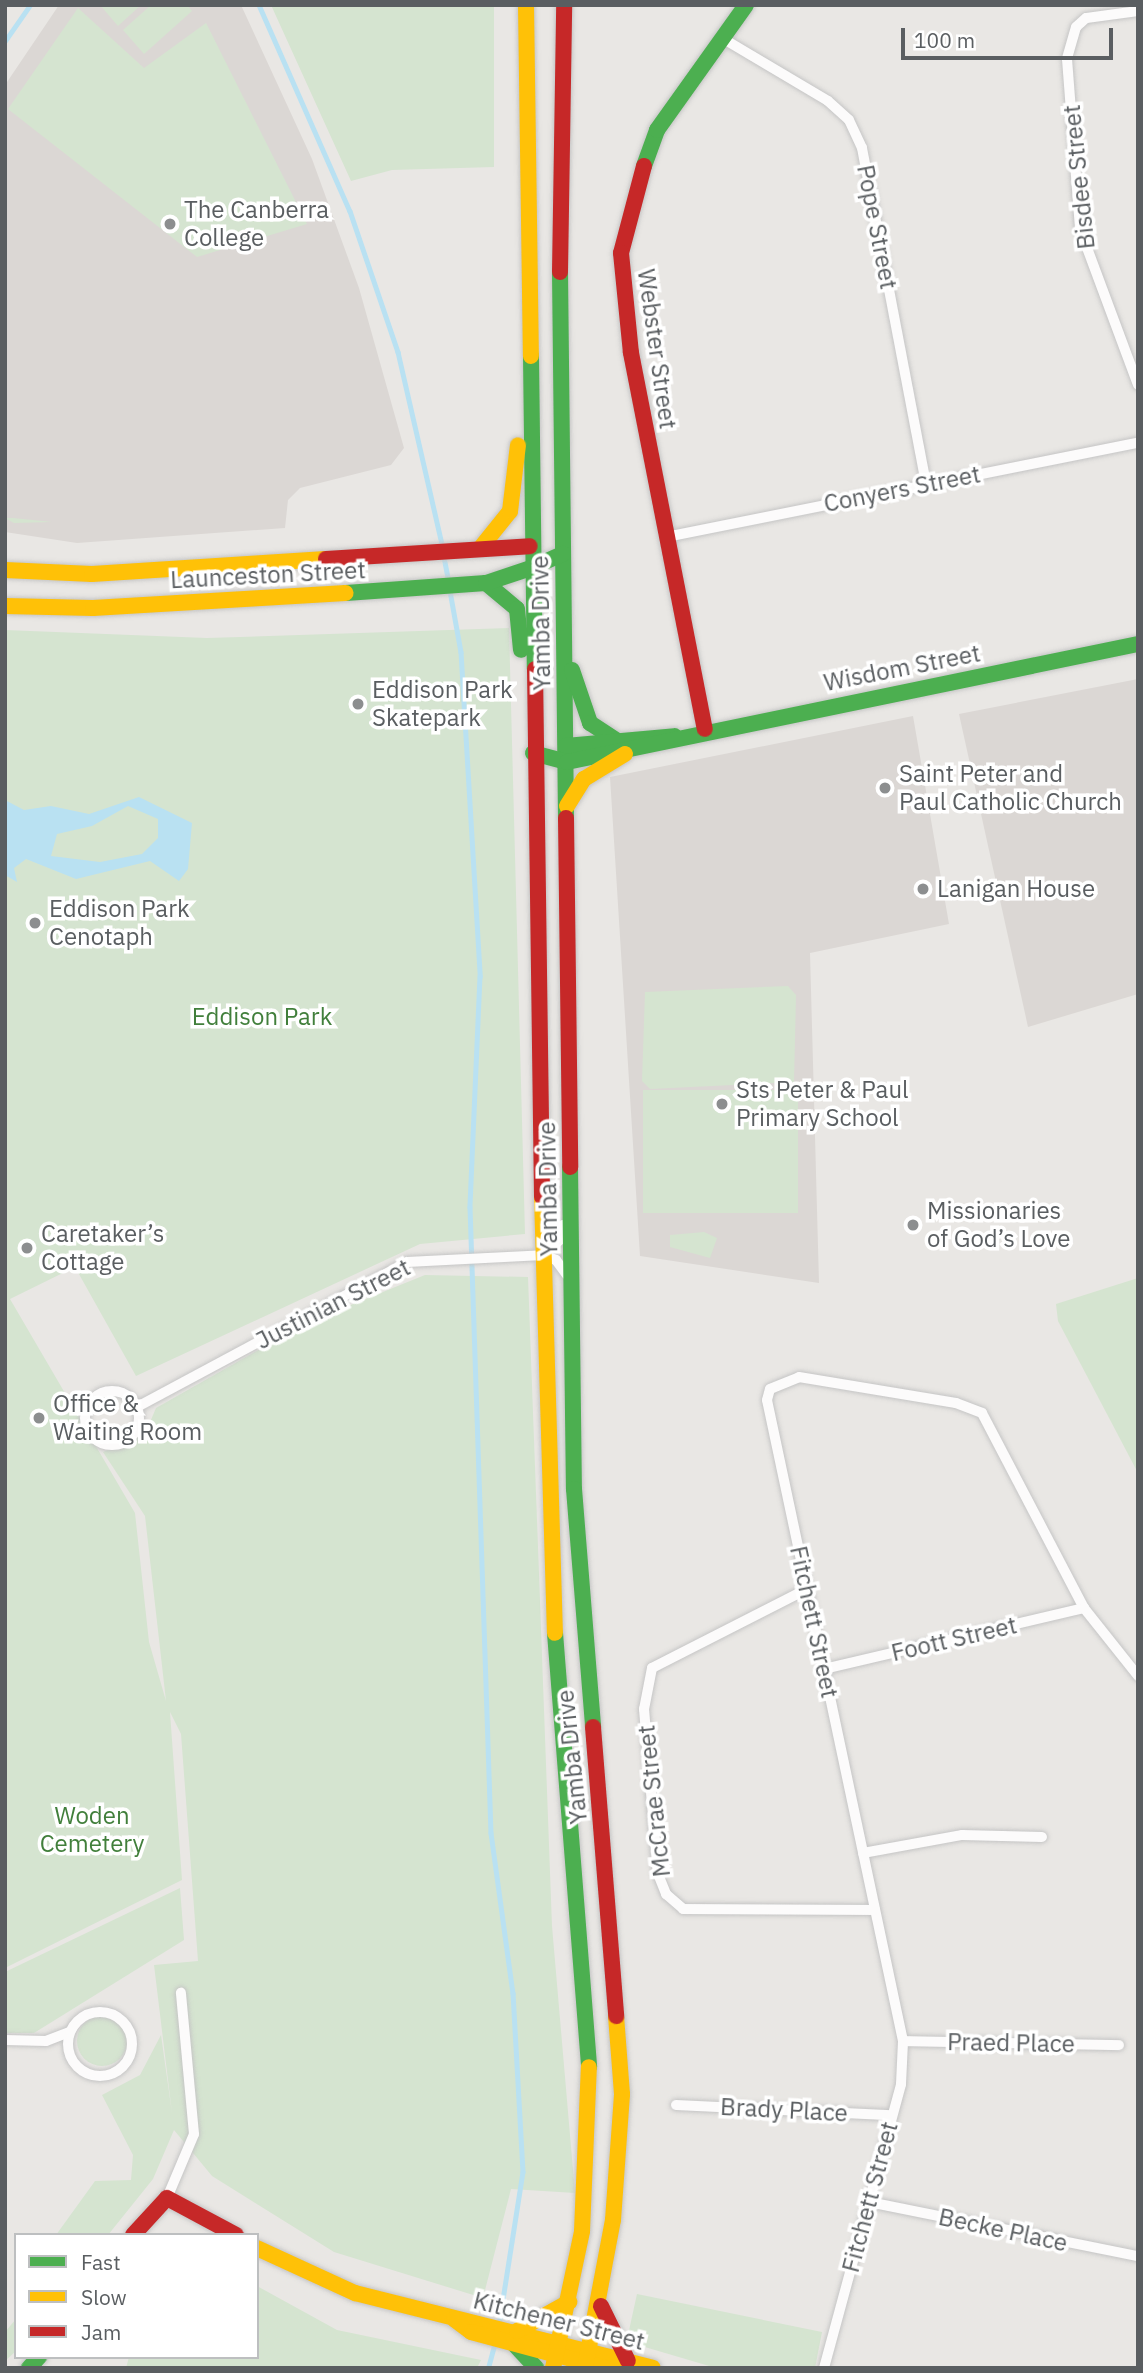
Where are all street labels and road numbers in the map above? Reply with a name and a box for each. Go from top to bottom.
street label: Bisdee Street [1057,103,1101,251]
street label: Pope Street [851,162,903,292]
street label: Webster Street [632,267,682,431]
street label: Conyers Street [821,460,983,518]
street label: Yamba Drive [525,555,557,691]
street label: Launceston Street [170,556,366,594]
street label: Wisdom Street [821,639,983,697]
street label: Yamba Drive [532,1121,564,1257]
street label: Justinian Street [251,1253,415,1355]
street label: Fitchett Street [784,1543,844,1701]
street label: Foott Street [888,1611,1020,1667]
street label: Yamba Drive [551,1688,593,1826]
street label: McCrae Street [632,1724,676,1878]
street label: Praed Place [947,2027,1075,2059]
street label: Brady Place [719,2092,849,2128]
street label: Fitchett Street [836,2119,904,2275]
street label: Becke Place [936,2202,1070,2258]
street label: Kitchener Street [470,2286,648,2356]

